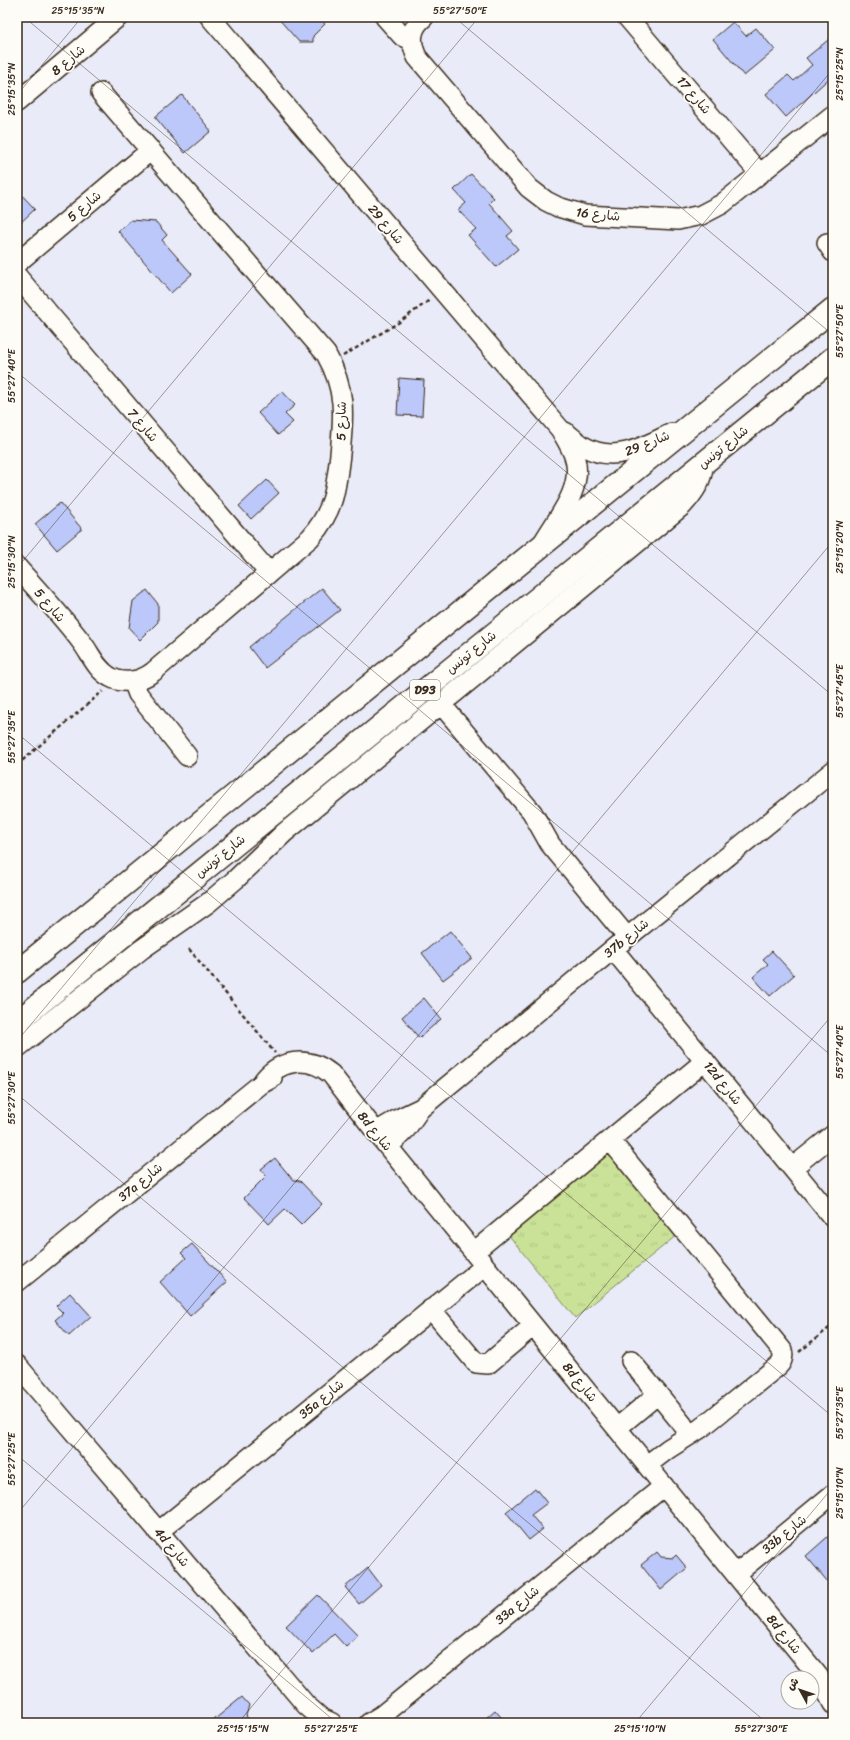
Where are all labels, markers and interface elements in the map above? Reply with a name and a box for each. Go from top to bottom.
text: 25°15'35"N [52,2,105,20]
text: 55°27'50"E [433,2,488,20]
street label: شارع 8 [46,39,90,81]
text: 25°15'25"N [831,47,849,101]
text: 25°15'35"N [3,62,21,115]
street label: شارع 17 [671,71,717,119]
street label: شارع 5 [61,185,107,227]
street label: شارع 29 [362,199,410,249]
street label: شارع 16 [575,200,621,228]
text: 55°27'50"E [831,303,849,358]
text: 55°27'40"E [3,348,21,403]
street label: شارع 5 [329,401,353,441]
street label: شارع 7 [122,403,164,447]
street label: شارع تونس [692,419,754,475]
street label: شارع 29 [621,424,673,462]
text: 25°15'20"N [831,520,849,574]
text: 25°15'30"N [3,535,21,589]
street label: شارع 5 [29,582,71,628]
street label: شارع تونس [440,624,502,680]
text: 55°27'45"E [831,663,849,718]
road number: D93 [410,680,440,700]
text: 55°27'35"E [3,709,21,764]
street label: شارع تونس [189,828,251,884]
street label: 37b شارع [598,912,654,964]
text: 55°27'40"E [831,1024,849,1079]
street label: 12d شارع [698,1056,748,1110]
text: 55°27'30"E [3,1070,21,1125]
street label: 8d شارع [352,1106,398,1156]
street label: 37a شارع [112,1157,168,1207]
street label: 8d شارع [557,1357,603,1407]
street label: 35a شارع [293,1373,349,1425]
text: 55°27'35"E [831,1385,849,1440]
text: 55°27'25"E [3,1431,21,1486]
text: 25°15'10"N [831,1467,849,1519]
street label: 33b شارع [756,1508,812,1560]
street label: 4d شارع [148,1522,196,1572]
street label: 33a شارع [489,1580,545,1630]
street label: 8d شارع [761,1609,807,1659]
north arrow [780,1670,820,1710]
text: ش [782,1673,804,1695]
text: 25°15'15"N [217,1720,269,1738]
text: 55°27'25"E [304,1720,359,1738]
text: 25°15'10"N [614,1720,666,1738]
text: 55°27'30"E [734,1720,789,1738]

